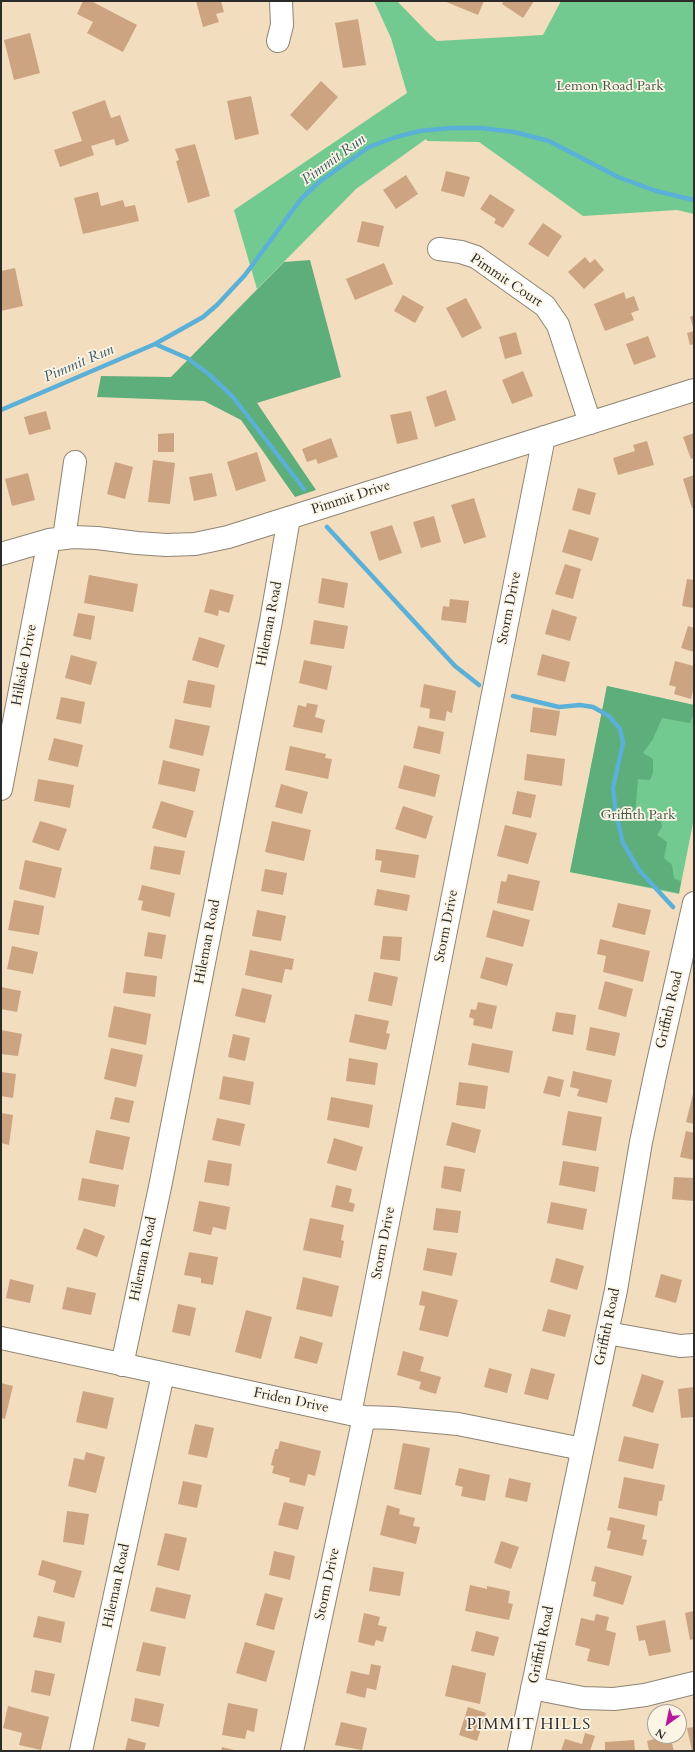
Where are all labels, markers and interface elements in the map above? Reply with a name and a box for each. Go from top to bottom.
park label: Lemon Road Park [556,79,664,95]
water label: Pimmit Run [299,131,369,189]
street label: Pimmit Court [467,251,545,311]
water label: Pimmit Run [41,341,117,387]
street label: Pimmit Drive [309,477,393,519]
street label: Storm Drive [495,570,525,646]
street label: Hileman Road [254,580,286,668]
street label: Hillside Drive [9,623,41,707]
park label: Griffith Park [600,808,676,824]
street label: Storm Drive [432,888,462,964]
street label: Hileman Road [192,898,224,986]
street label: Griffith Road [653,970,687,1050]
street label: Storm Drive [369,1205,399,1281]
street label: Hileman Road [127,1215,161,1303]
street label: Griffith Road [592,1287,624,1367]
street label: Friden Drive [252,1385,330,1417]
street label: Hileman Road [100,1542,134,1630]
street label: Storm Drive [312,1546,344,1622]
street label: Griffith Road [526,1605,558,1685]
north arrow [647,1704,687,1744]
district label: PIMMIT HILLS [467,1715,591,1735]
text: N [653,1725,669,1743]

